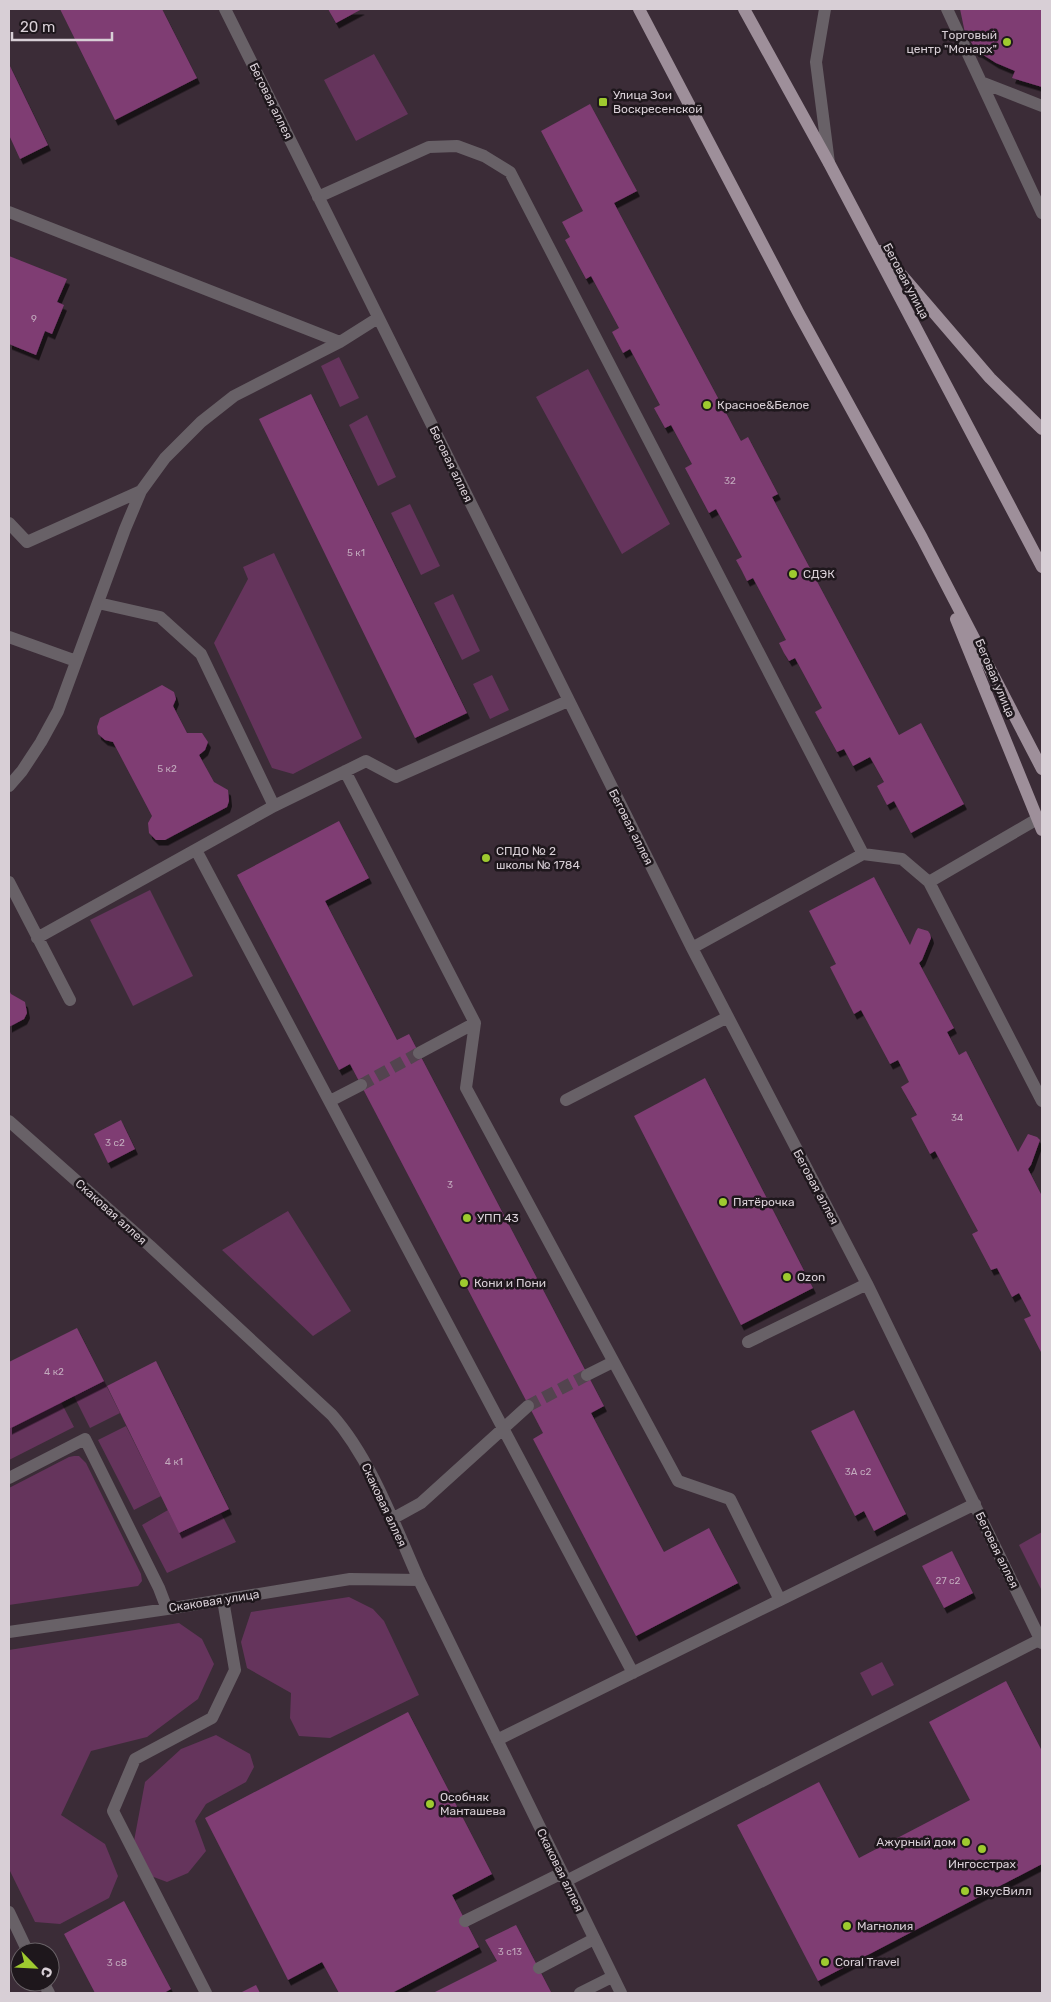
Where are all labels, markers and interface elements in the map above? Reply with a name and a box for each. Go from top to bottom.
scale bar [12,10,112,42]
text: 20 m [20,18,55,36]
place label: Торговый центр "Монарх" [906,28,997,56]
marker: Торговый центр "Монарх" [1001,36,1013,48]
street label: Беговая аллея [247,61,295,141]
place label: Улица Зои Воскресенской [613,88,702,116]
marker: Улица Зои Воскресенской [597,96,609,108]
street label: Беговая улица [880,241,932,321]
house number: 9 [31,313,37,325]
place label: Красное&Белое [717,398,810,412]
marker: Красное&Белое [701,399,713,411]
street label: Беговая аллея [427,424,475,504]
house number: 32 [724,475,736,487]
house number: 5 к1 [347,547,365,559]
place label: СДЭК [803,567,835,581]
marker: СДЭК [787,568,799,580]
street label: Беговая улица [972,637,1018,719]
house number: 5 к2 [157,763,177,775]
street label: Беговая аллея [606,787,656,867]
place label: СПДО № 2 школы № 1784 [496,844,581,872]
marker: СПДО № 2 школы № 1784 [480,852,492,864]
house number: 34 [951,1112,963,1124]
house number: 3 с2 [105,1137,125,1149]
street label: Беговая аллея [790,1147,842,1227]
street label: Скаковая аллея [73,1176,149,1248]
house number: 3 [447,1179,453,1191]
place label: Пятёрочка [733,1195,795,1209]
marker: Пятёрочка [717,1196,729,1208]
place label: УПП 43 [477,1211,519,1225]
marker: УПП 43 [461,1212,473,1224]
place label: Ozon [797,1270,825,1284]
marker: Ozon [781,1271,793,1283]
place label: Кони и Пони [474,1276,546,1290]
marker: Кони и Пони [458,1277,470,1289]
house number: 4 к2 [44,1366,64,1378]
house number: 4 к1 [165,1456,183,1468]
street label: Скаковая аллея [358,1461,410,1549]
house number: 3А с2 [845,1466,871,1478]
street label: Беговая аллея [973,1510,1021,1590]
house number: 27 с2 [936,1575,961,1587]
street label: Скаковая улица [168,1587,260,1615]
place label: Особняк Манташева [440,1790,506,1818]
marker: Особняк Манташева [424,1798,436,1810]
street label: Скаковая аллея [534,1826,586,1914]
place label: Ажурный дом [876,1835,956,1849]
marker: Ажурный дом [960,1836,972,1848]
marker: Ингосстрах [976,1843,988,1855]
place label: Ингосстрах [948,1857,1016,1871]
place label: ВкусВилл [975,1884,1032,1898]
marker: ВкусВилл [959,1885,971,1897]
place label: Магнолия [857,1919,913,1933]
marker: Магнолия [841,1920,853,1932]
north arrow [10,1942,60,1992]
house number: 3 с13 [498,1946,522,1958]
place label: Coral Travel [835,1955,900,1969]
marker: Coral Travel [819,1956,831,1968]
house number: 3 с8 [107,1957,127,1969]
text: С [37,1964,56,1980]

